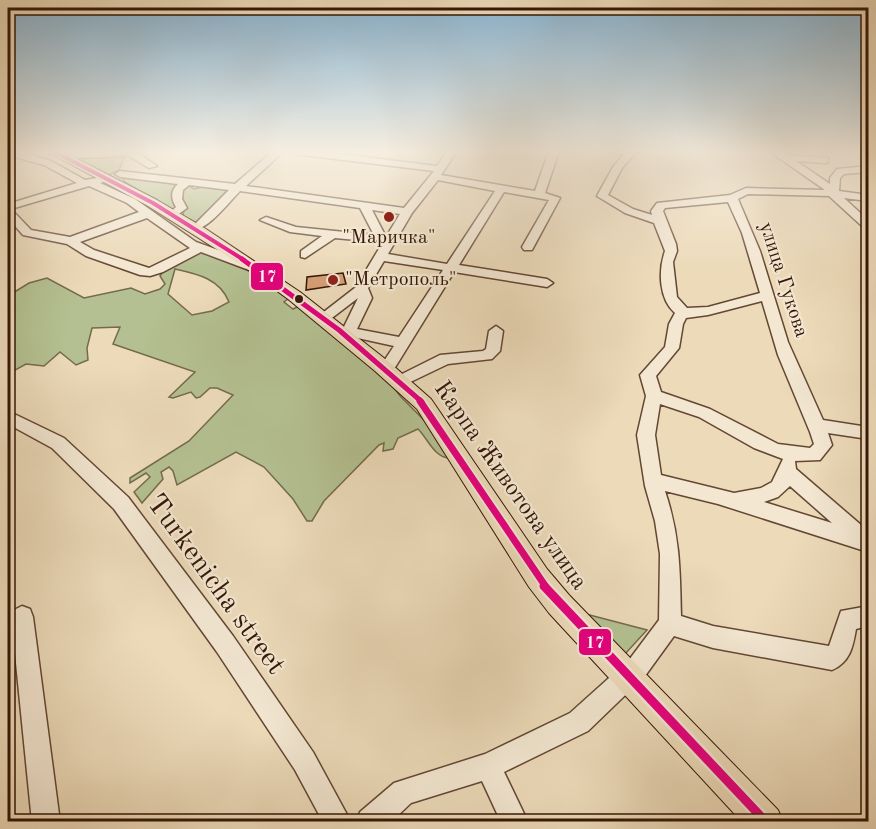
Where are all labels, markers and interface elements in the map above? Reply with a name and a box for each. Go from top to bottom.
marker: "Маричка" [382,210,396,224]
street label: улица Гукова [755,220,811,340]
place label: "Маричка" [342,228,436,248]
line badge: 17 [250,262,284,291]
text: 17 [258,270,276,286]
place label: "Метрополь" [345,270,457,290]
marker: "Метрополь" [326,273,340,287]
unlabelled marker [293,293,305,305]
street label: Карпа Животова улица [429,377,591,595]
street label: Turkenicha street [141,490,289,680]
line badge: 17 [578,628,612,656]
text: 17 [586,636,604,652]

